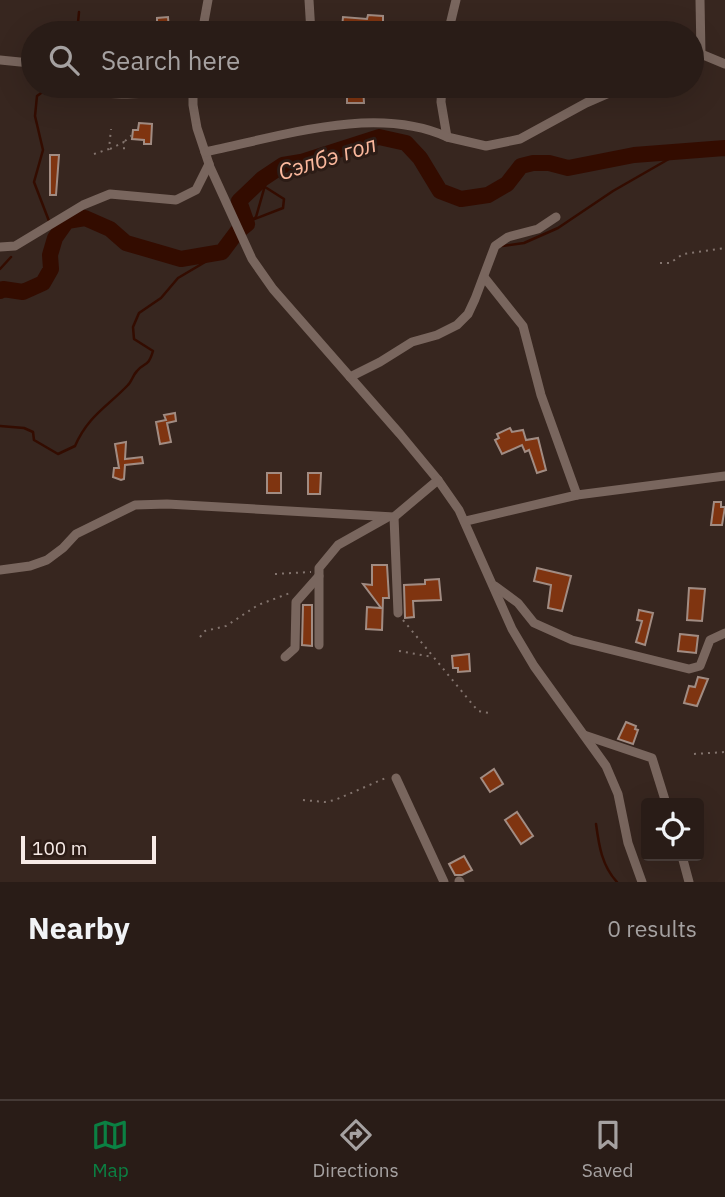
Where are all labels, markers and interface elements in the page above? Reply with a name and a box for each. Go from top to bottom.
search box [21,21,704,98]
icon: search [45,41,83,79]
text: Search here [101,43,240,77]
water label: Сэлбэ гол [274,128,380,186]
map controls [641,798,704,861]
button: locate [641,798,704,861]
scale bar [21,833,156,865]
text: 100 m [32,836,87,860]
text: Nearby [28,908,130,947]
text: 0 results [607,913,697,943]
tab: Map [91,1116,129,1182]
tab: Directions [312,1116,399,1182]
tab: Saved [582,1116,634,1182]

